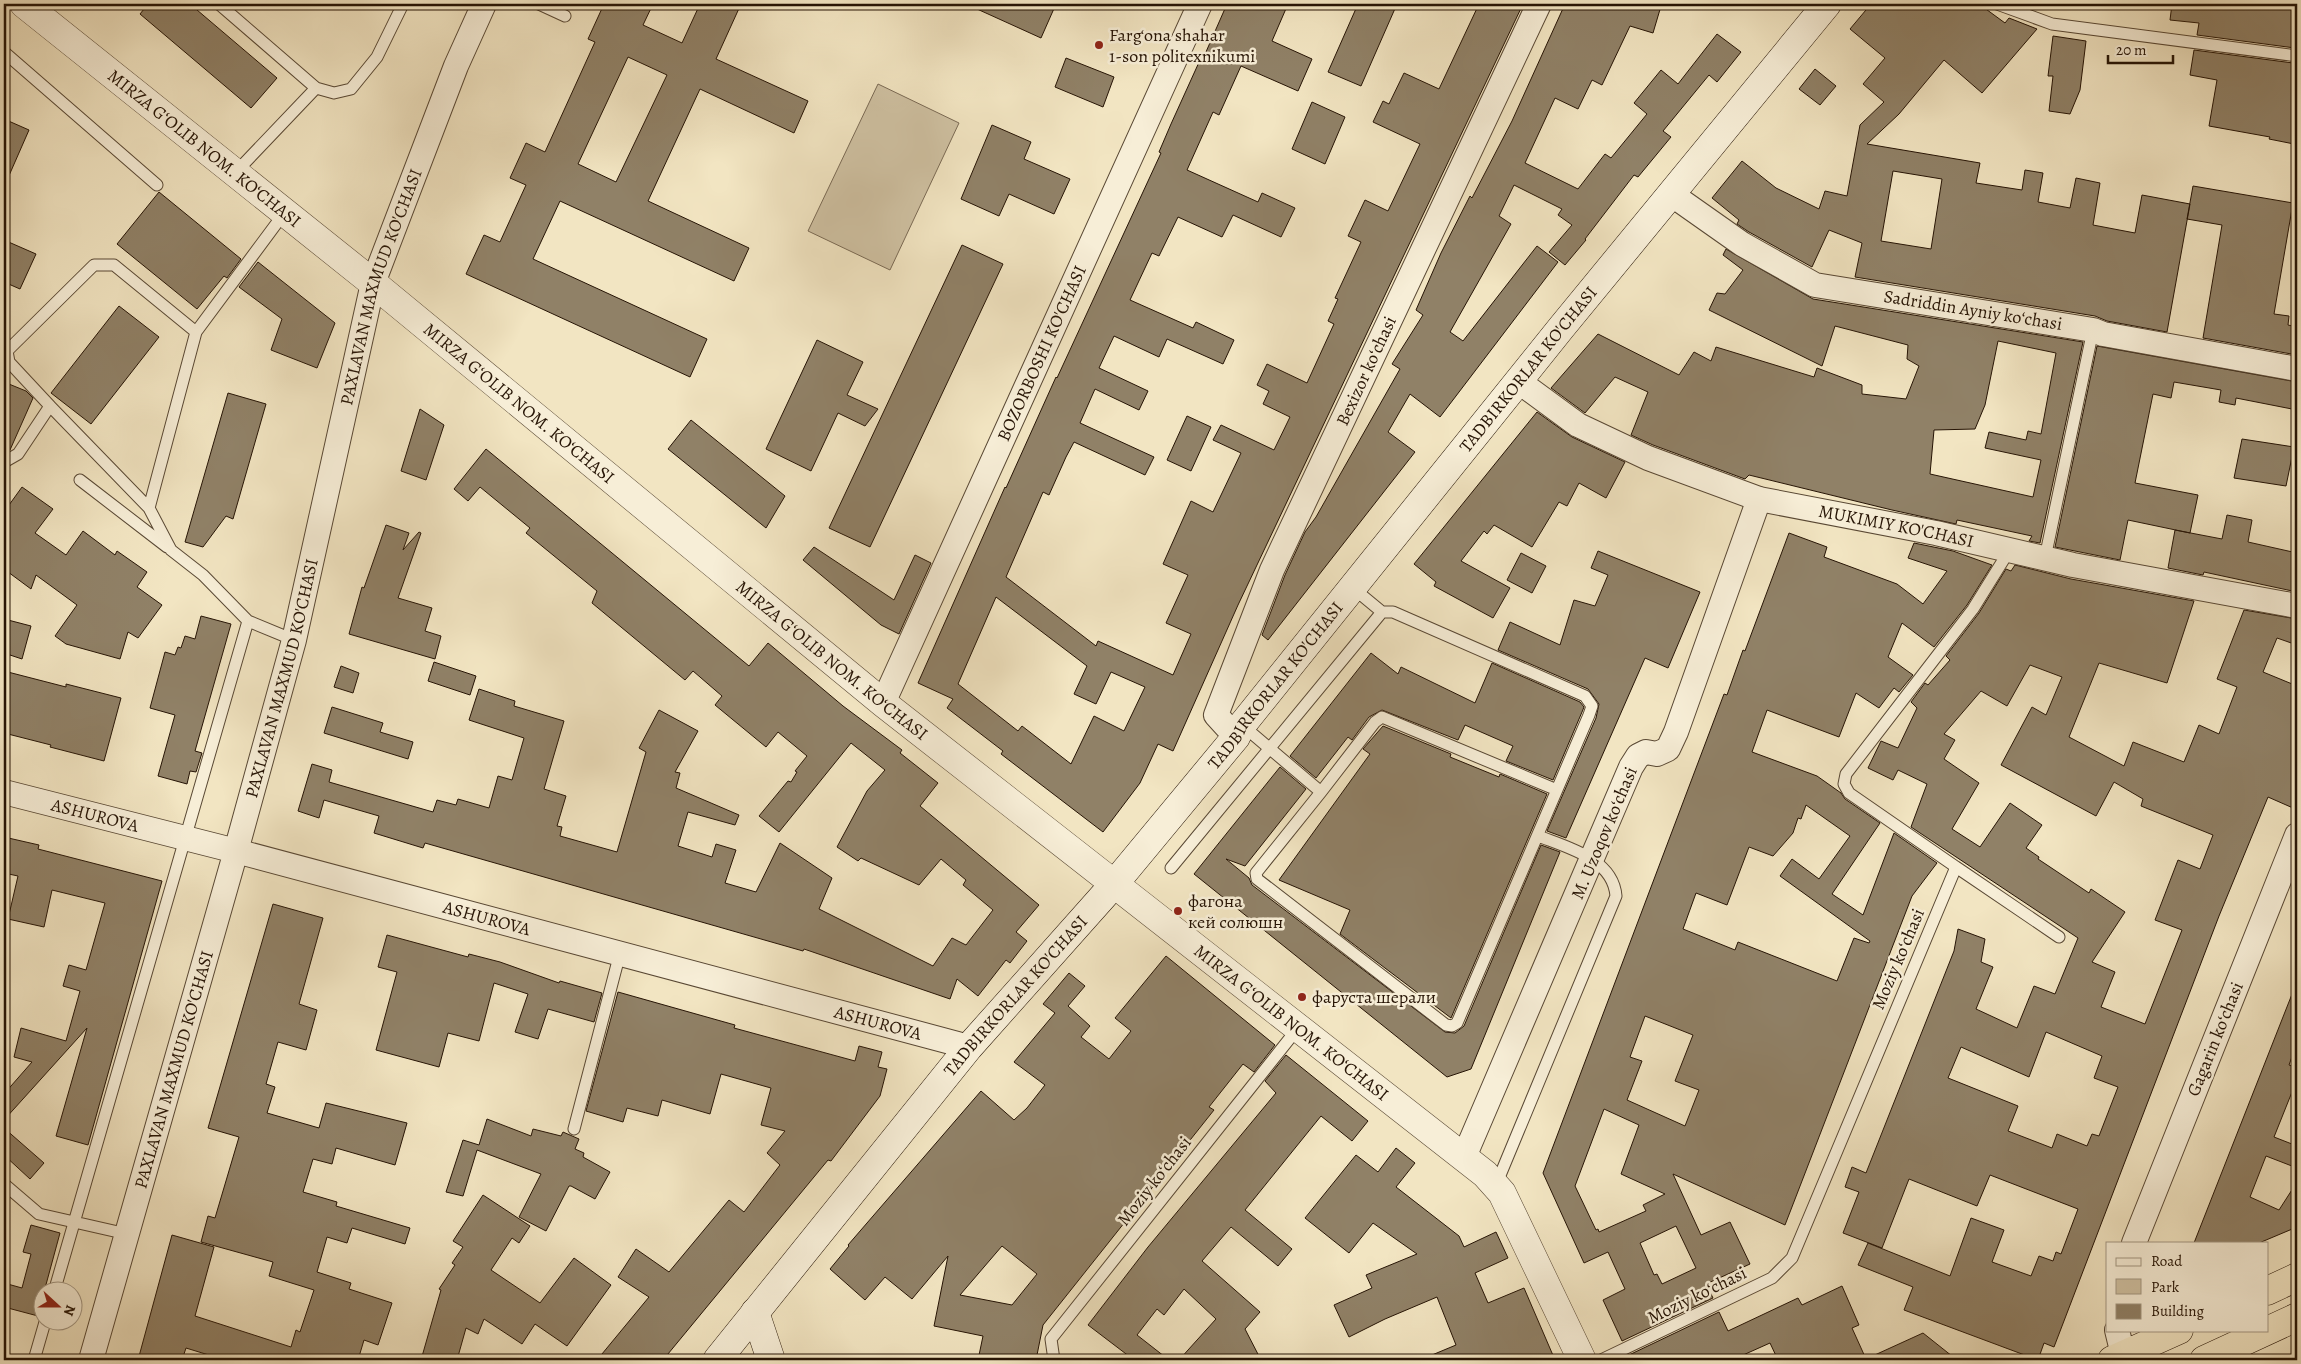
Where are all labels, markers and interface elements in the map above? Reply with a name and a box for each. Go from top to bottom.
place label: Farg‘ona shahar 1-son politexnikumi [1109,23,1255,68]
scale bar [2108,32,2174,64]
marker: Farg‘ona shahar 1-son politexnikumi [1093,39,1105,51]
text: 20 m [2116,40,2147,60]
street label: MIRZA G‘OLIB NOM. KO‘CHASI [103,64,306,233]
street label: PAXLAVAN MAXMUD KO'CHASI [334,165,428,408]
street label: BOZORBOSHI KO'CHASI [991,262,1092,445]
street label: TADBIRKORLAR KO'CHASI [1454,281,1603,457]
street label: Sadriddin Ayniy koʻchasi [1882,284,2064,336]
street label: Bexizor koʻchasi [1330,312,1402,430]
street label: MIRZA G‘OLIB NOM. KO‘CHASI [418,317,620,489]
street label: MUKIMIY KO'CHASI [1817,499,1976,553]
street label: PAXLAVAN MAXMUD KO'CHASI [239,556,324,801]
street label: MIRZA G‘OLIB NOM. KO‘CHASI [731,575,933,746]
street label: TADBIRKORLAR KO'CHASI [1202,597,1349,774]
street label: M. Uzoqov koʻchasi [1565,763,1643,903]
street label: ASHUROVA [48,792,142,838]
place label: фагона кей солюшн [1188,889,1283,934]
street label: ASHUROVA [440,895,534,941]
marker: фагона кей солюшн [1172,905,1184,917]
street label: Moziy koʻchasi [1866,905,1930,1013]
street label: TADBIRKORLAR KO'CHASI [938,910,1093,1081]
street label: MIRZA G‘OLIB NOM. KO‘CHASI [1189,939,1394,1106]
street label: PAXLAVAN MAXMUD KO'CHASI [128,948,219,1191]
street label: Gagarin koʻchasi [2181,978,2249,1100]
place label: фаруста шерали [1312,985,1436,1009]
marker: фаруста шерали [1296,991,1308,1003]
street label: ASHUROVA [831,999,925,1046]
street label: Moziy koʻchasi [1111,1131,1197,1231]
legend [2106,1242,2268,1332]
text: Road [2151,1251,2183,1271]
street label: Moziy koʻchasi [1643,1261,1751,1329]
text: Park [2151,1277,2180,1297]
north arrow [32,1282,82,1332]
text: Building [2151,1301,2204,1321]
text: N [59,1302,80,1319]

